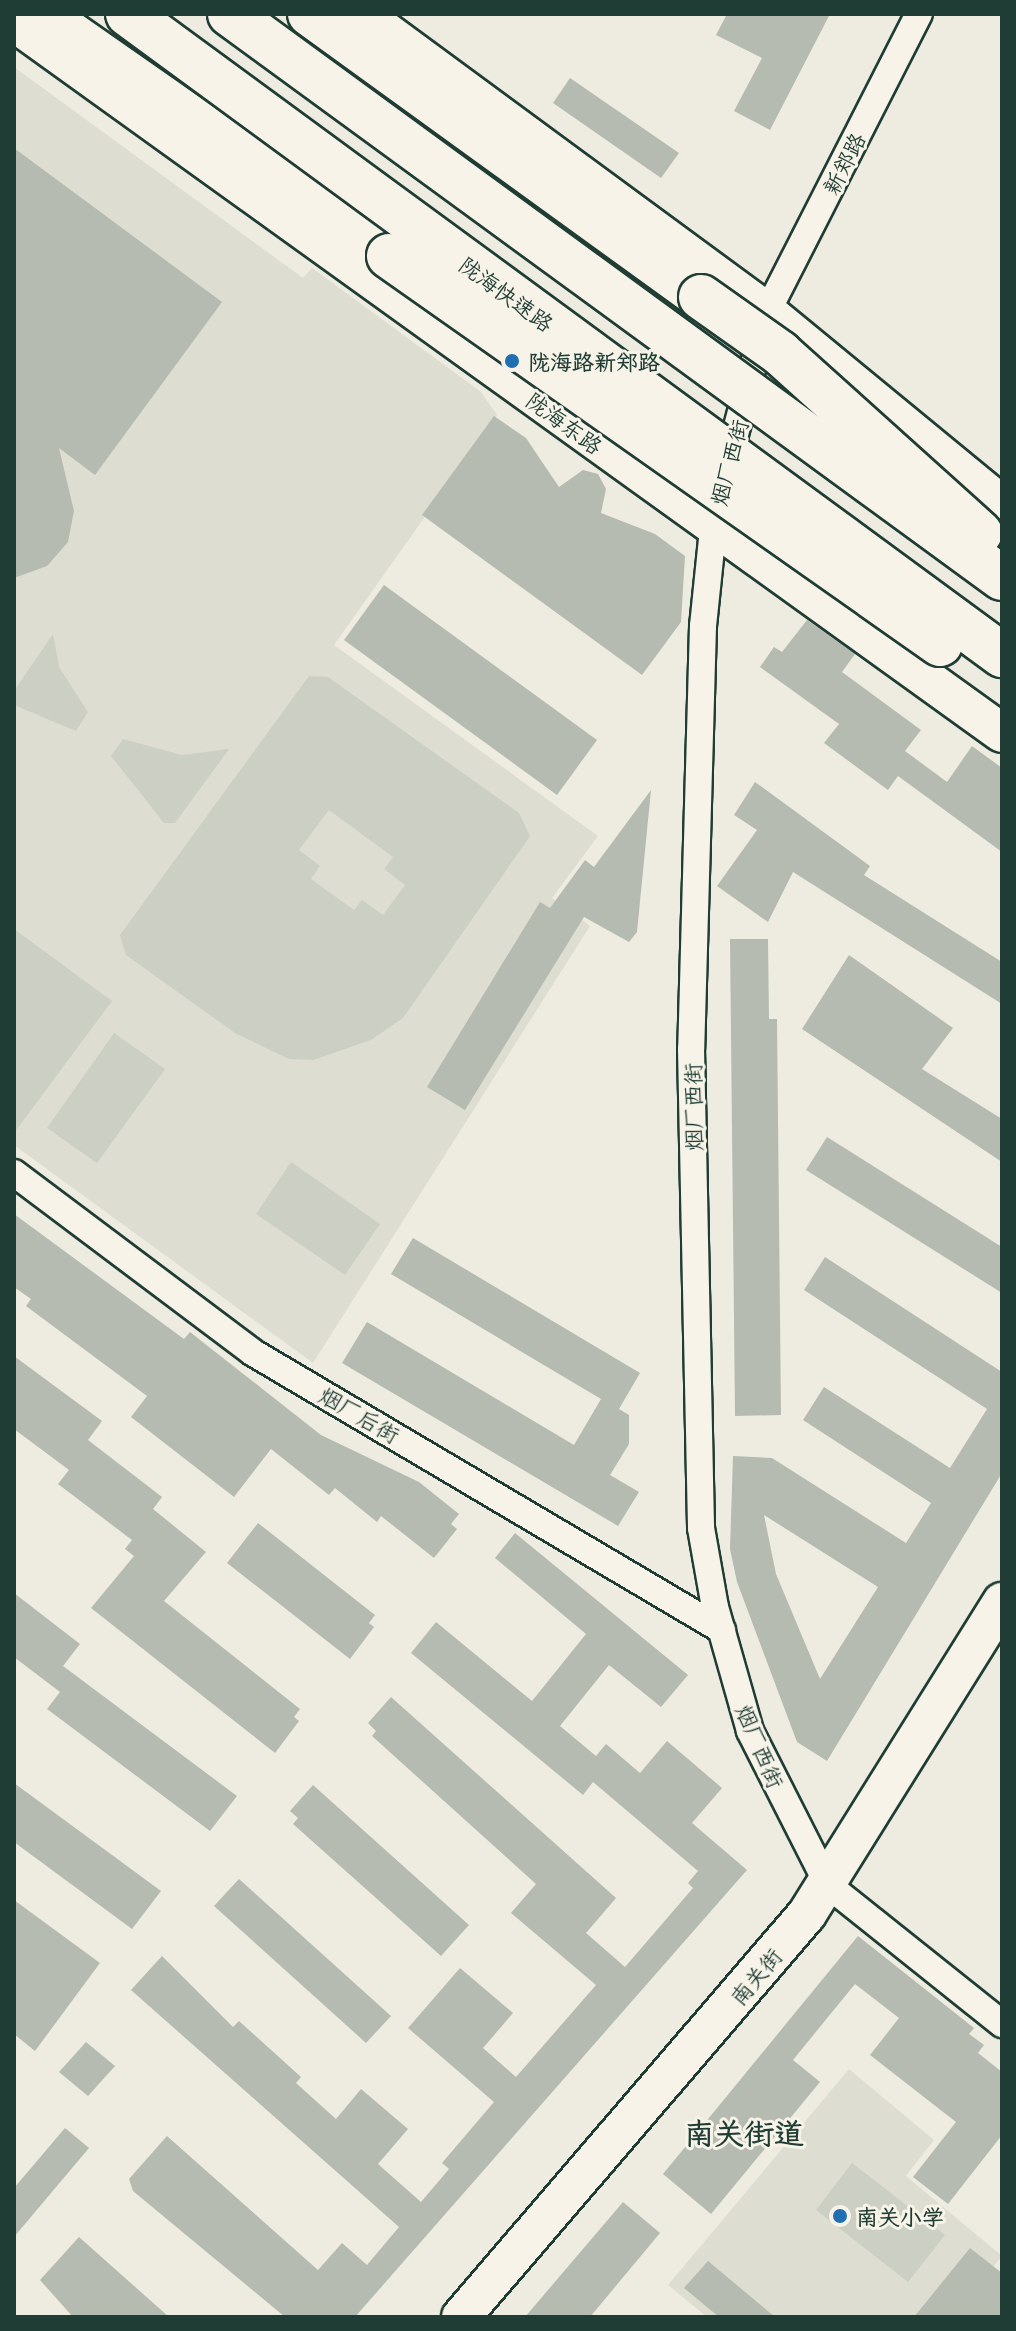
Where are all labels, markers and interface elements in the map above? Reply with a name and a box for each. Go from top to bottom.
street label: 新郑路 [816,128,870,198]
street label: 陇海快速路 [455,250,559,336]
place label: 陇海路新郑路 [528,348,660,374]
marker: 陇海路新郑路 [503,352,521,370]
street label: 陇海东路 [522,385,608,459]
street label: 烟厂西街 [704,416,752,508]
street label: 烟厂西街 [678,1063,706,1151]
street label: 烟厂后街 [315,1381,405,1447]
street label: 烟厂西街 [732,1700,790,1792]
street label: 南关街 [724,1942,786,2010]
district label: 南关街道 [684,2114,804,2150]
place label: 南关小学 [856,2203,944,2229]
marker: 南关小学 [831,2207,849,2225]

